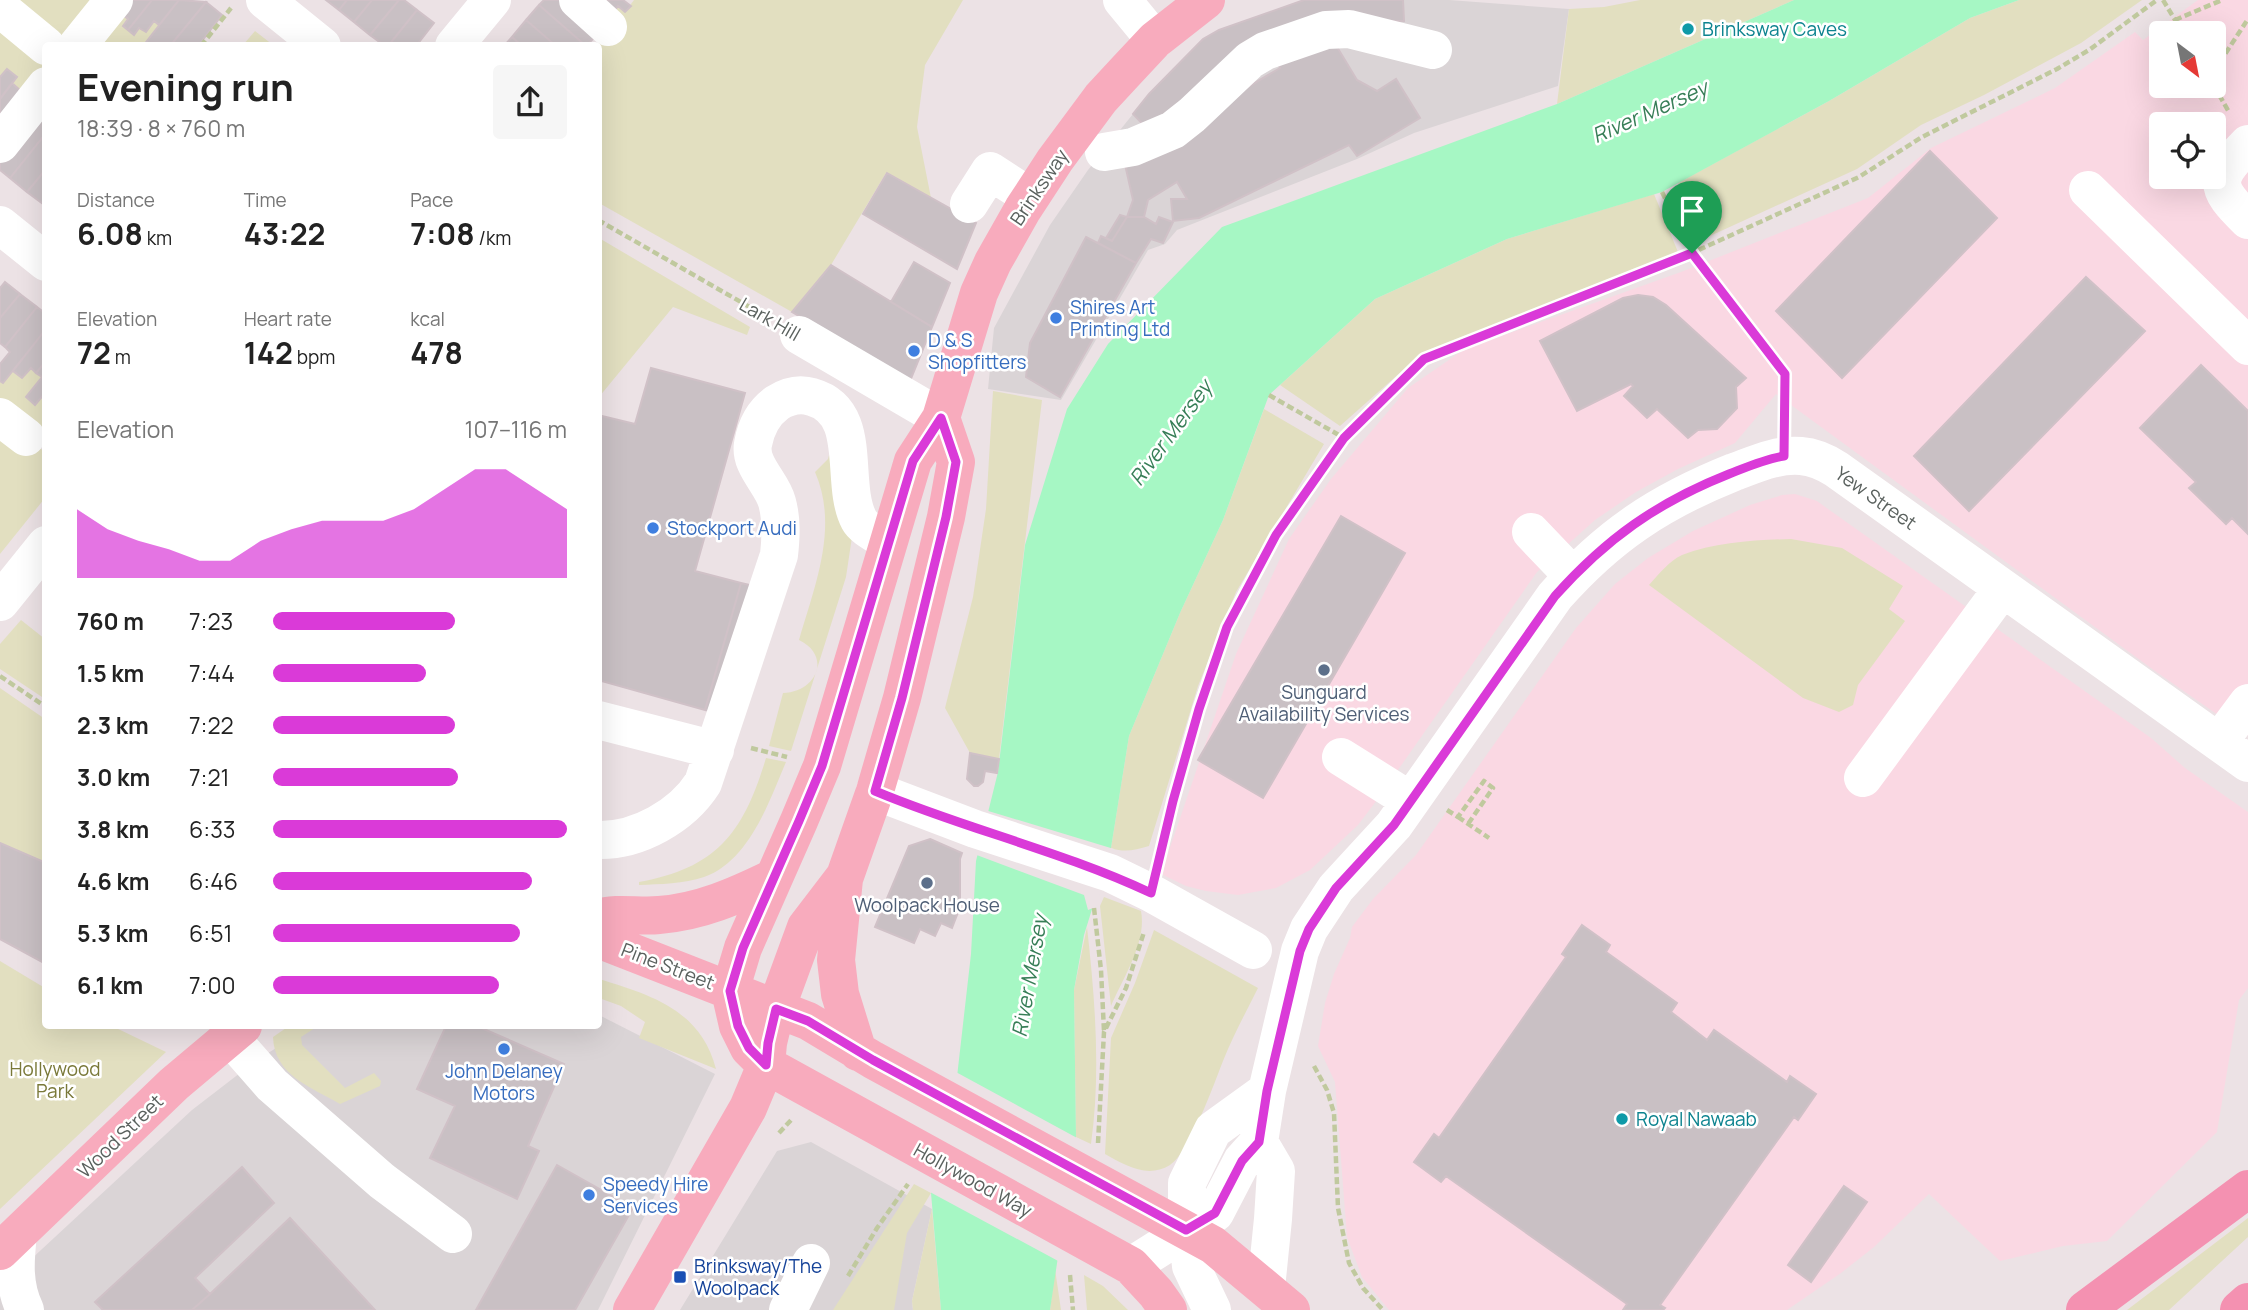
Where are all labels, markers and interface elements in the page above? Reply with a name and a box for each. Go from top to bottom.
place label: Brinksway Caves [1702,16,1847,42]
marker: Brinksway Caves [1680,21,1696,37]
north arrow [2149,21,2226,98]
map controls [2149,21,2226,189]
text: Evening run [77,60,294,112]
button: share [493,65,567,139]
water label: River Mersey [1587,72,1714,149]
text: 18:39 · 8 × 760 m [77,112,245,144]
button: locate [2149,112,2226,189]
street label: Brinksway [1004,144,1074,230]
pin [1662,181,1722,253]
text: Distance [77,187,155,213]
text: Time [244,187,287,213]
text: Pace [410,187,453,213]
icon: arrive [1673,192,1711,230]
text: 6.08 [77,213,143,254]
text: 43:22 [244,213,325,254]
text: 7:08 [410,213,475,254]
text: km [143,225,172,251]
text: /km [475,225,511,251]
street label: Lark Hill [735,291,805,347]
place label: Shires Art Printing Ltd [1070,294,1170,342]
text: Elevation [77,306,157,332]
text: Heart rate [244,306,332,332]
text: kcal [410,306,445,332]
marker: Shires Art Printing Ltd [1048,310,1064,326]
place label: D & S Shopfitters [928,327,1027,375]
text: 72 [77,332,111,373]
text: 142 [244,332,293,373]
text: 478 [410,332,463,373]
marker: D & S Shopfitters [906,343,922,359]
text: m [111,344,131,370]
text: bpm [293,344,335,370]
water label: River Mersey [1123,372,1220,491]
text: Elevation [77,413,174,445]
text: 107–116 m [464,413,567,445]
street label: Yew Street [1830,460,1922,536]
place label: Stockport Audi [667,515,797,541]
marker: Stockport Audi [645,520,661,536]
text: 760 m [77,605,144,637]
text: 7:23 [189,605,233,637]
text: 1.5 km [77,657,144,689]
text: 7:44 [189,657,235,689]
marker: Sunguard Availability Services [1316,662,1332,678]
place label: Sunguard Availability Services [1238,679,1410,727]
text: 2.3 km [77,709,149,741]
text: 7:22 [189,709,234,741]
text: 3.0 km [77,761,150,793]
text: 7:21 [189,761,230,793]
text: 3.8 km [77,813,149,845]
text: 6:33 [189,813,236,845]
text: 4.6 km [77,865,149,897]
text: 6:46 [189,865,238,897]
marker: Woolpack House [919,875,935,891]
place label: Woolpack House [854,892,1000,918]
water label: River Mersey [1004,910,1054,1039]
text: 5.3 km [77,917,148,949]
text: 6:51 [189,917,232,949]
street label: Pine Street [618,936,718,996]
text: 6.1 km [77,969,143,1001]
text: 7:00 [189,969,235,1001]
marker: John Delaney Motors [496,1041,512,1057]
park label: Hollywood Park [9,1056,101,1104]
place label: John Delaney Motors [445,1058,563,1106]
street label: Wood Street [71,1088,169,1184]
place label: Royal Nawaab [1636,1106,1757,1132]
marker: Royal Nawaab [1614,1111,1630,1127]
street label: Hollywood Way [909,1137,1037,1223]
place label: Speedy Hire Services [603,1171,708,1219]
marker: Speedy Hire Services [581,1187,597,1203]
place label: Brinksway/The Woolpack [694,1253,822,1301]
marker: Brinksway/The Woolpack [672,1269,688,1285]

